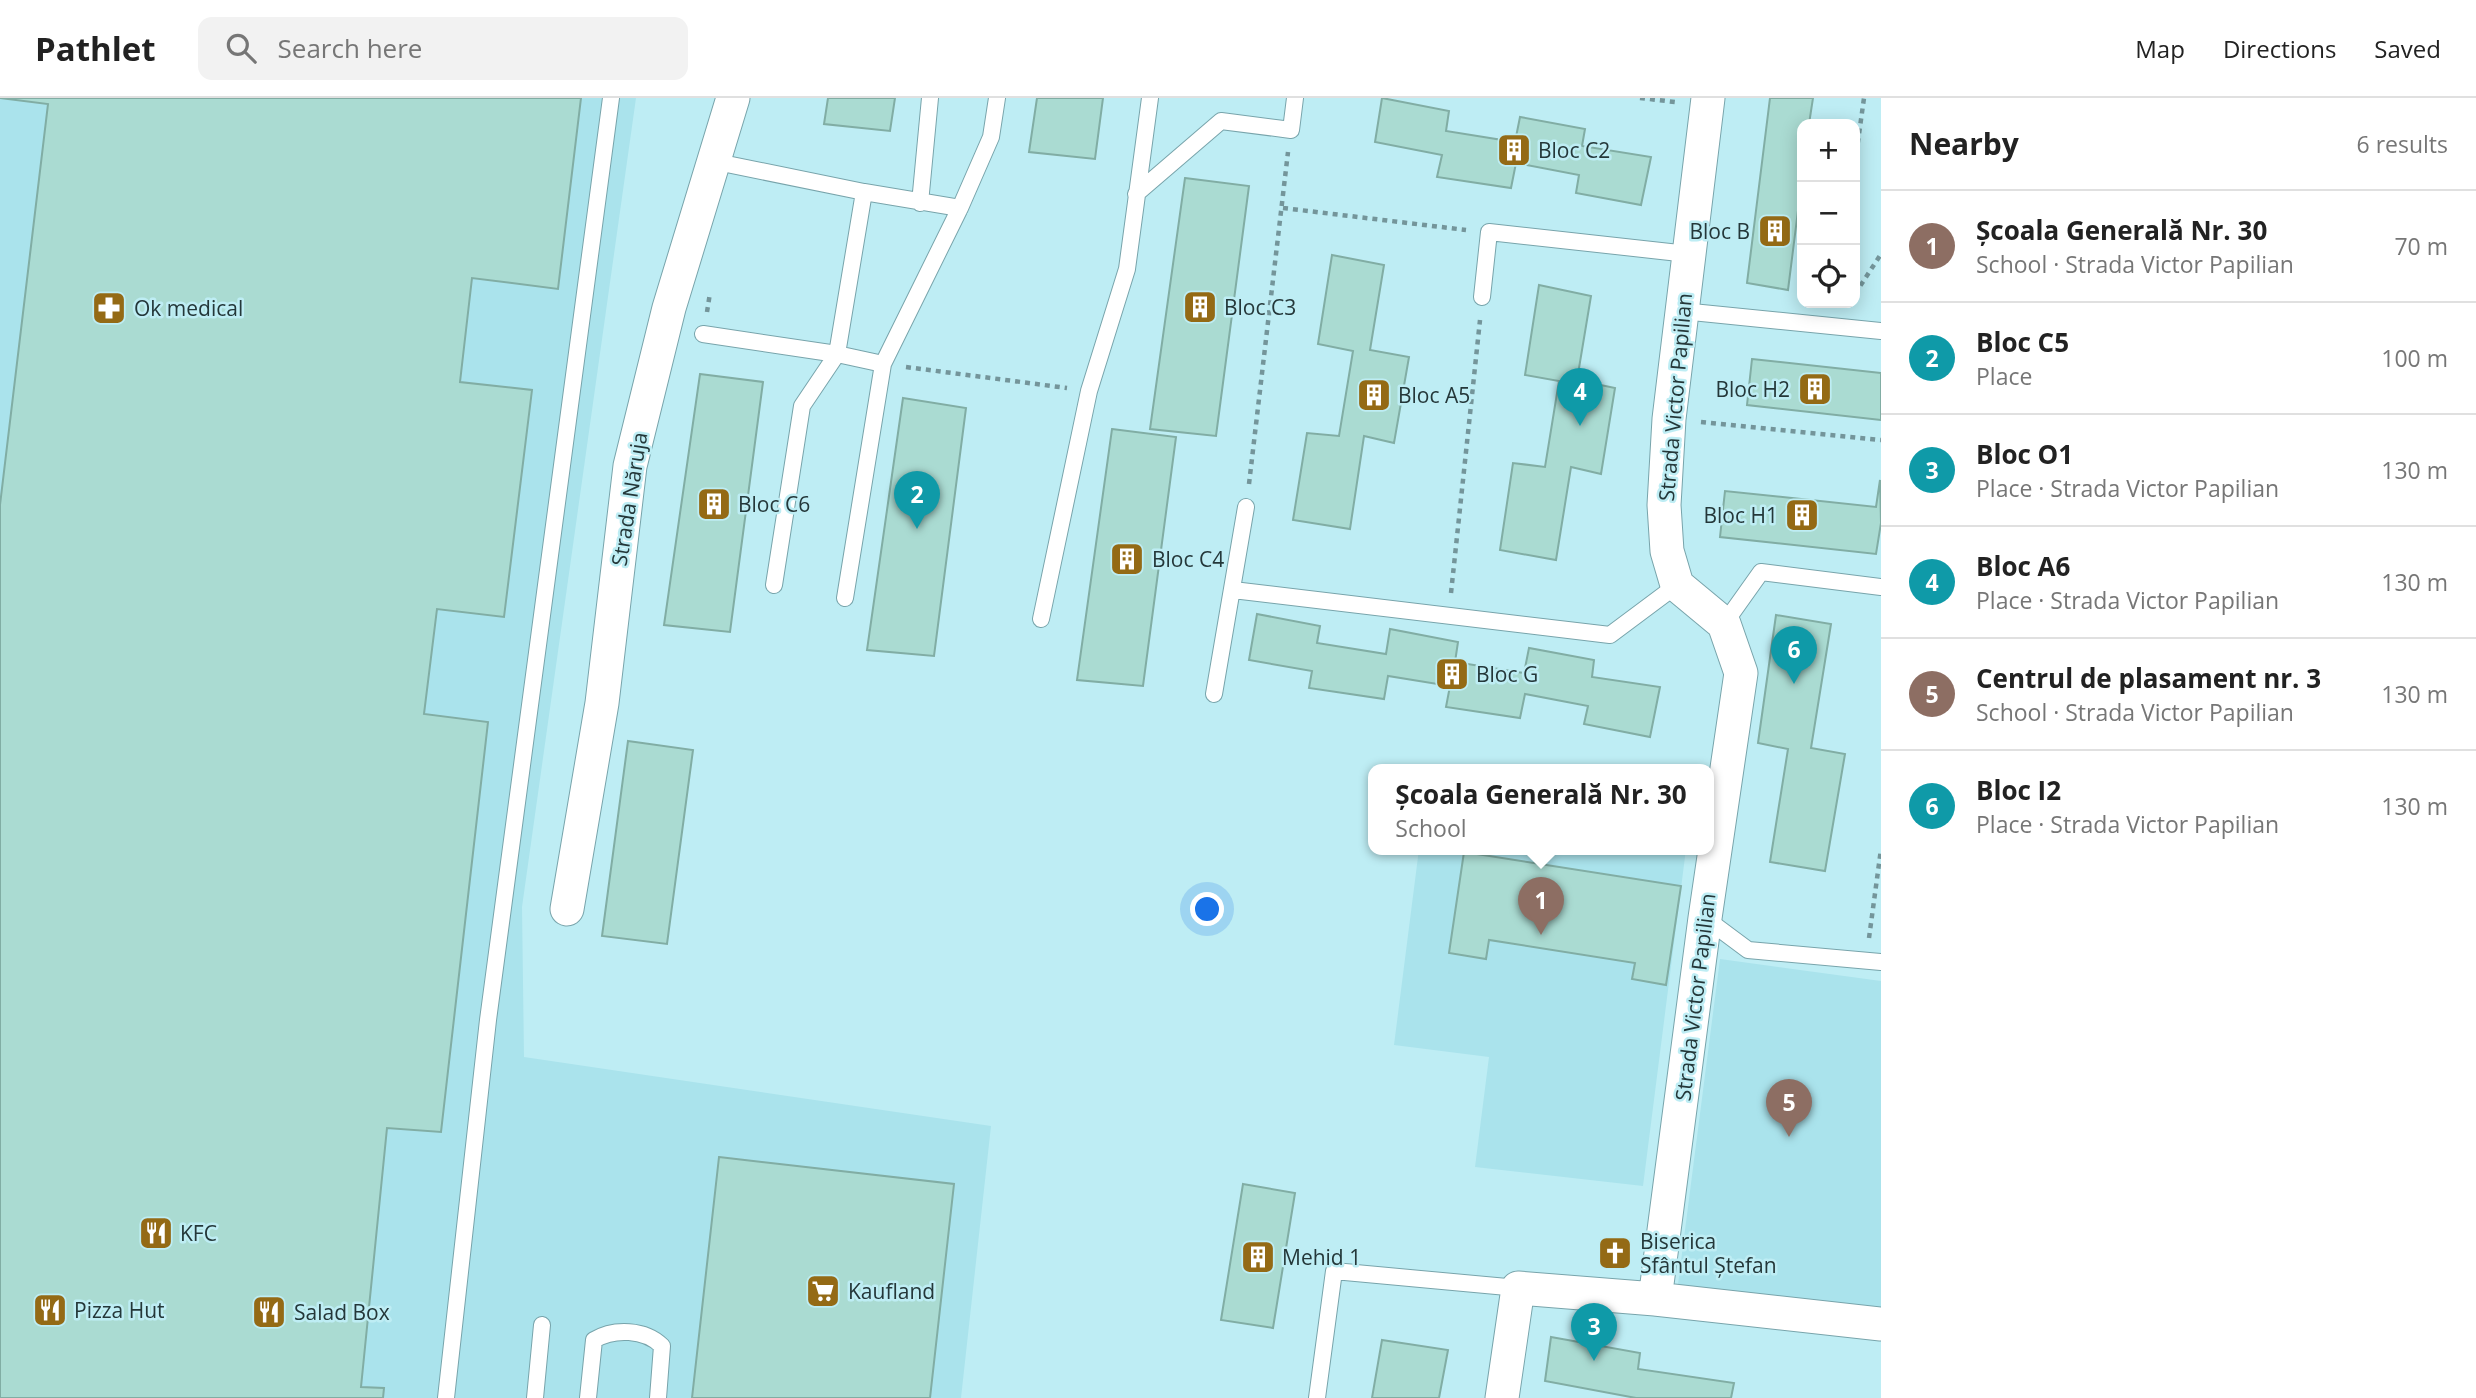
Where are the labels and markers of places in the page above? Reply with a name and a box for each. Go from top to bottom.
building icon: Bloc C2 [1495,131,1533,169]
place label: Bloc C2 [1538,136,1610,164]
building icon: Bloc B [1756,212,1794,250]
place label: Bloc B [1689,217,1750,245]
building icon: Bloc C3 [1181,288,1219,326]
pharmacy icon: Ok medical [90,289,128,327]
place label: Bloc C3 [1224,293,1296,321]
place label: Ok medical [134,294,243,322]
pin: 4 [1557,368,1603,426]
building icon: Bloc H2 [1796,370,1834,408]
place label: Bloc H2 [1715,375,1790,403]
building icon: Bloc A5 [1355,376,1393,414]
place label: Bloc A5 [1398,381,1470,409]
pin: 2 [894,471,940,529]
building icon: Bloc C6 [695,485,733,523]
place label: Bloc C6 [738,490,810,518]
building icon: Bloc H1 [1783,496,1821,534]
place label: Bloc H1 [1703,501,1778,529]
building icon: Bloc C4 [1108,540,1146,578]
place label: Bloc C4 [1152,545,1224,573]
pin: 6 [1771,626,1817,684]
building icon: Bloc G [1433,655,1471,693]
place label: Bloc G [1476,660,1538,688]
pin: 1 [1518,877,1564,935]
pin: 5 [1766,1079,1812,1137]
restaurant icon: KFC [137,1214,175,1252]
place label: KFC [180,1219,217,1247]
place label: Biserica Sfântul Ștefan [1640,1227,1777,1279]
church icon: Biserica Sfântul Ștefan [1596,1234,1634,1272]
building icon: Mehid 1 [1239,1238,1277,1276]
place label: Mehid 1 [1282,1243,1361,1271]
supermarket icon: Kaufland [804,1272,842,1310]
place label: Kaufland [848,1277,935,1305]
restaurant icon: Pizza Hut [31,1291,69,1329]
restaurant icon: Salad Box [250,1293,288,1331]
place label: Pizza Hut [74,1296,165,1324]
place label: Salad Box [294,1298,390,1326]
pin: 3 [1571,1303,1617,1361]

